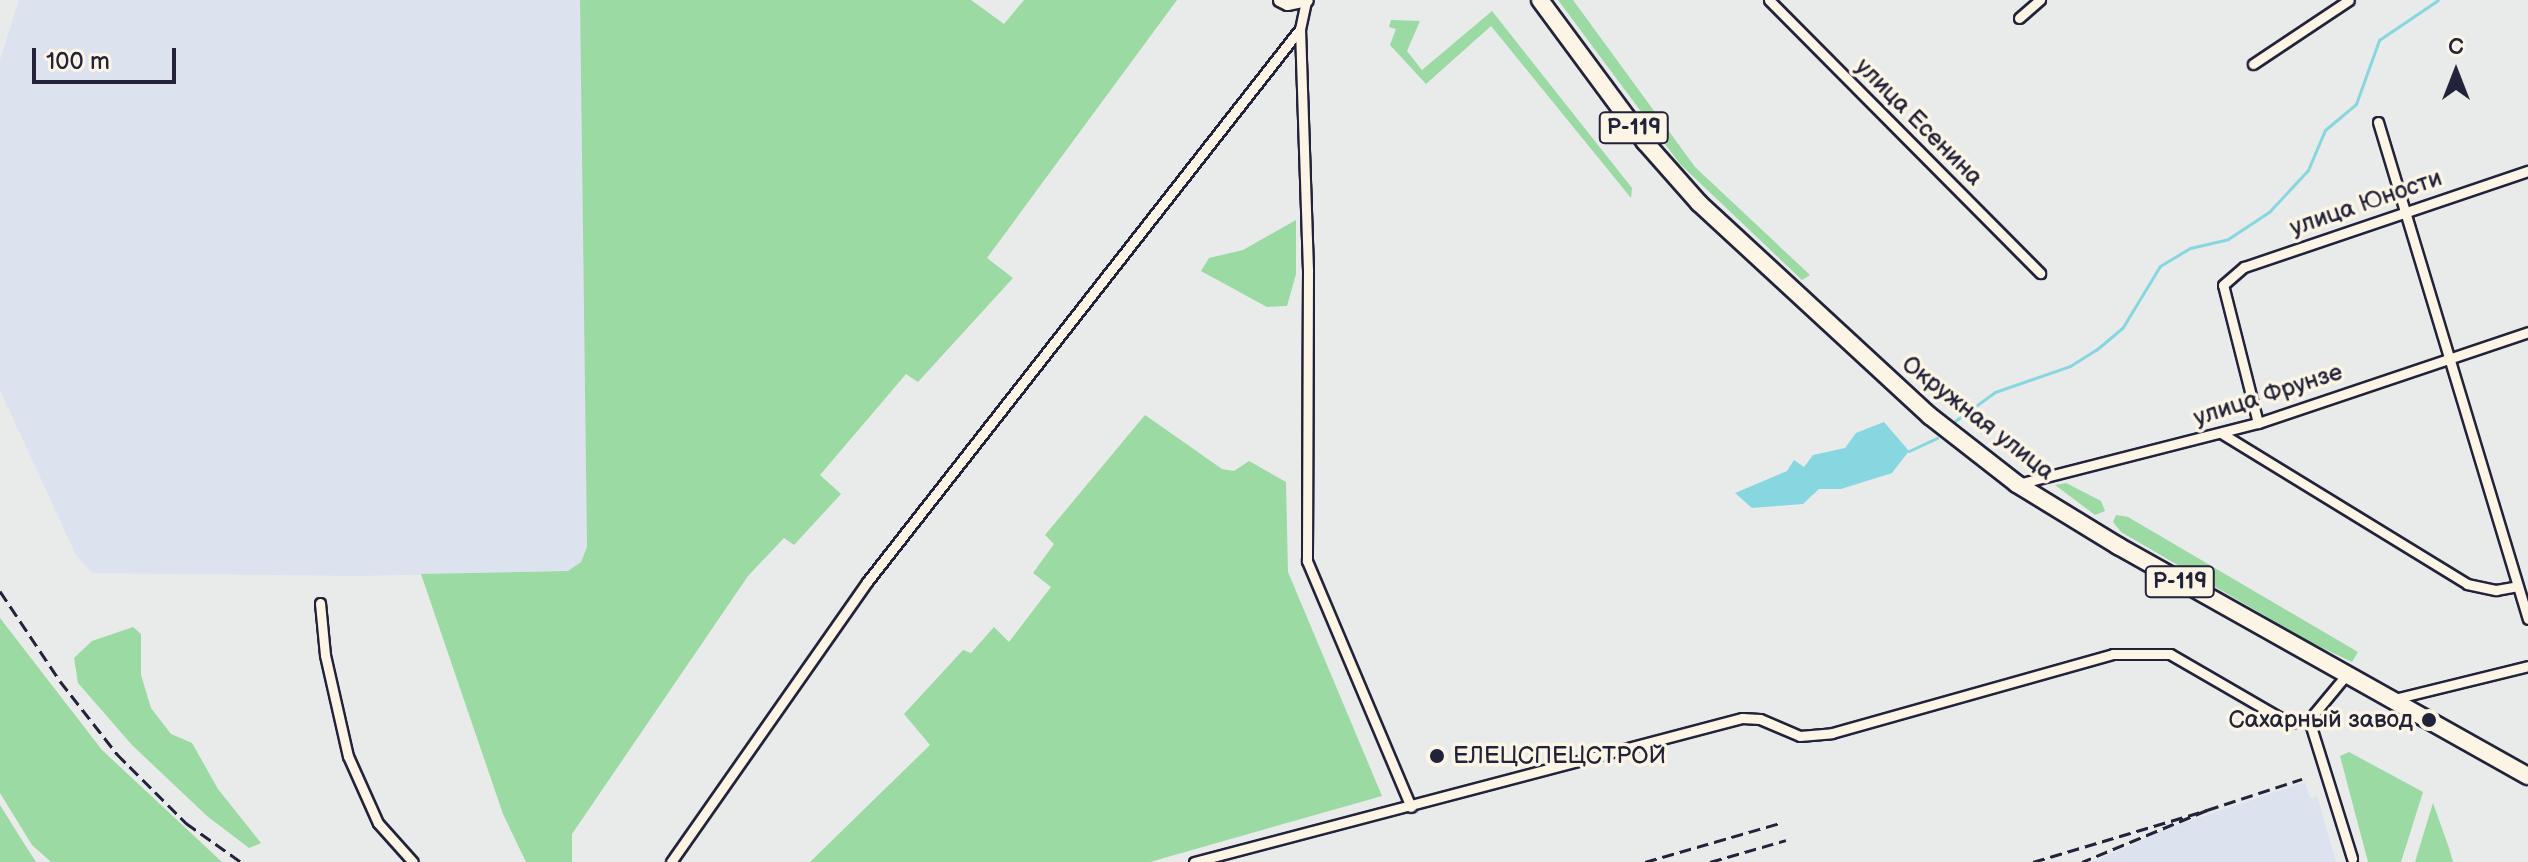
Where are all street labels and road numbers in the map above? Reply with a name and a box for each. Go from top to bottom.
street label: улица Есенина [1849,52,1989,192]
road number: Р-119 [1598,110,1670,146]
street label: улица Юности [2286,164,2446,242]
street label: Окружная улица [1896,350,2060,486]
street label: улица Фрунзе [2190,357,2346,433]
road number: Р-119 [2144,564,2216,600]

